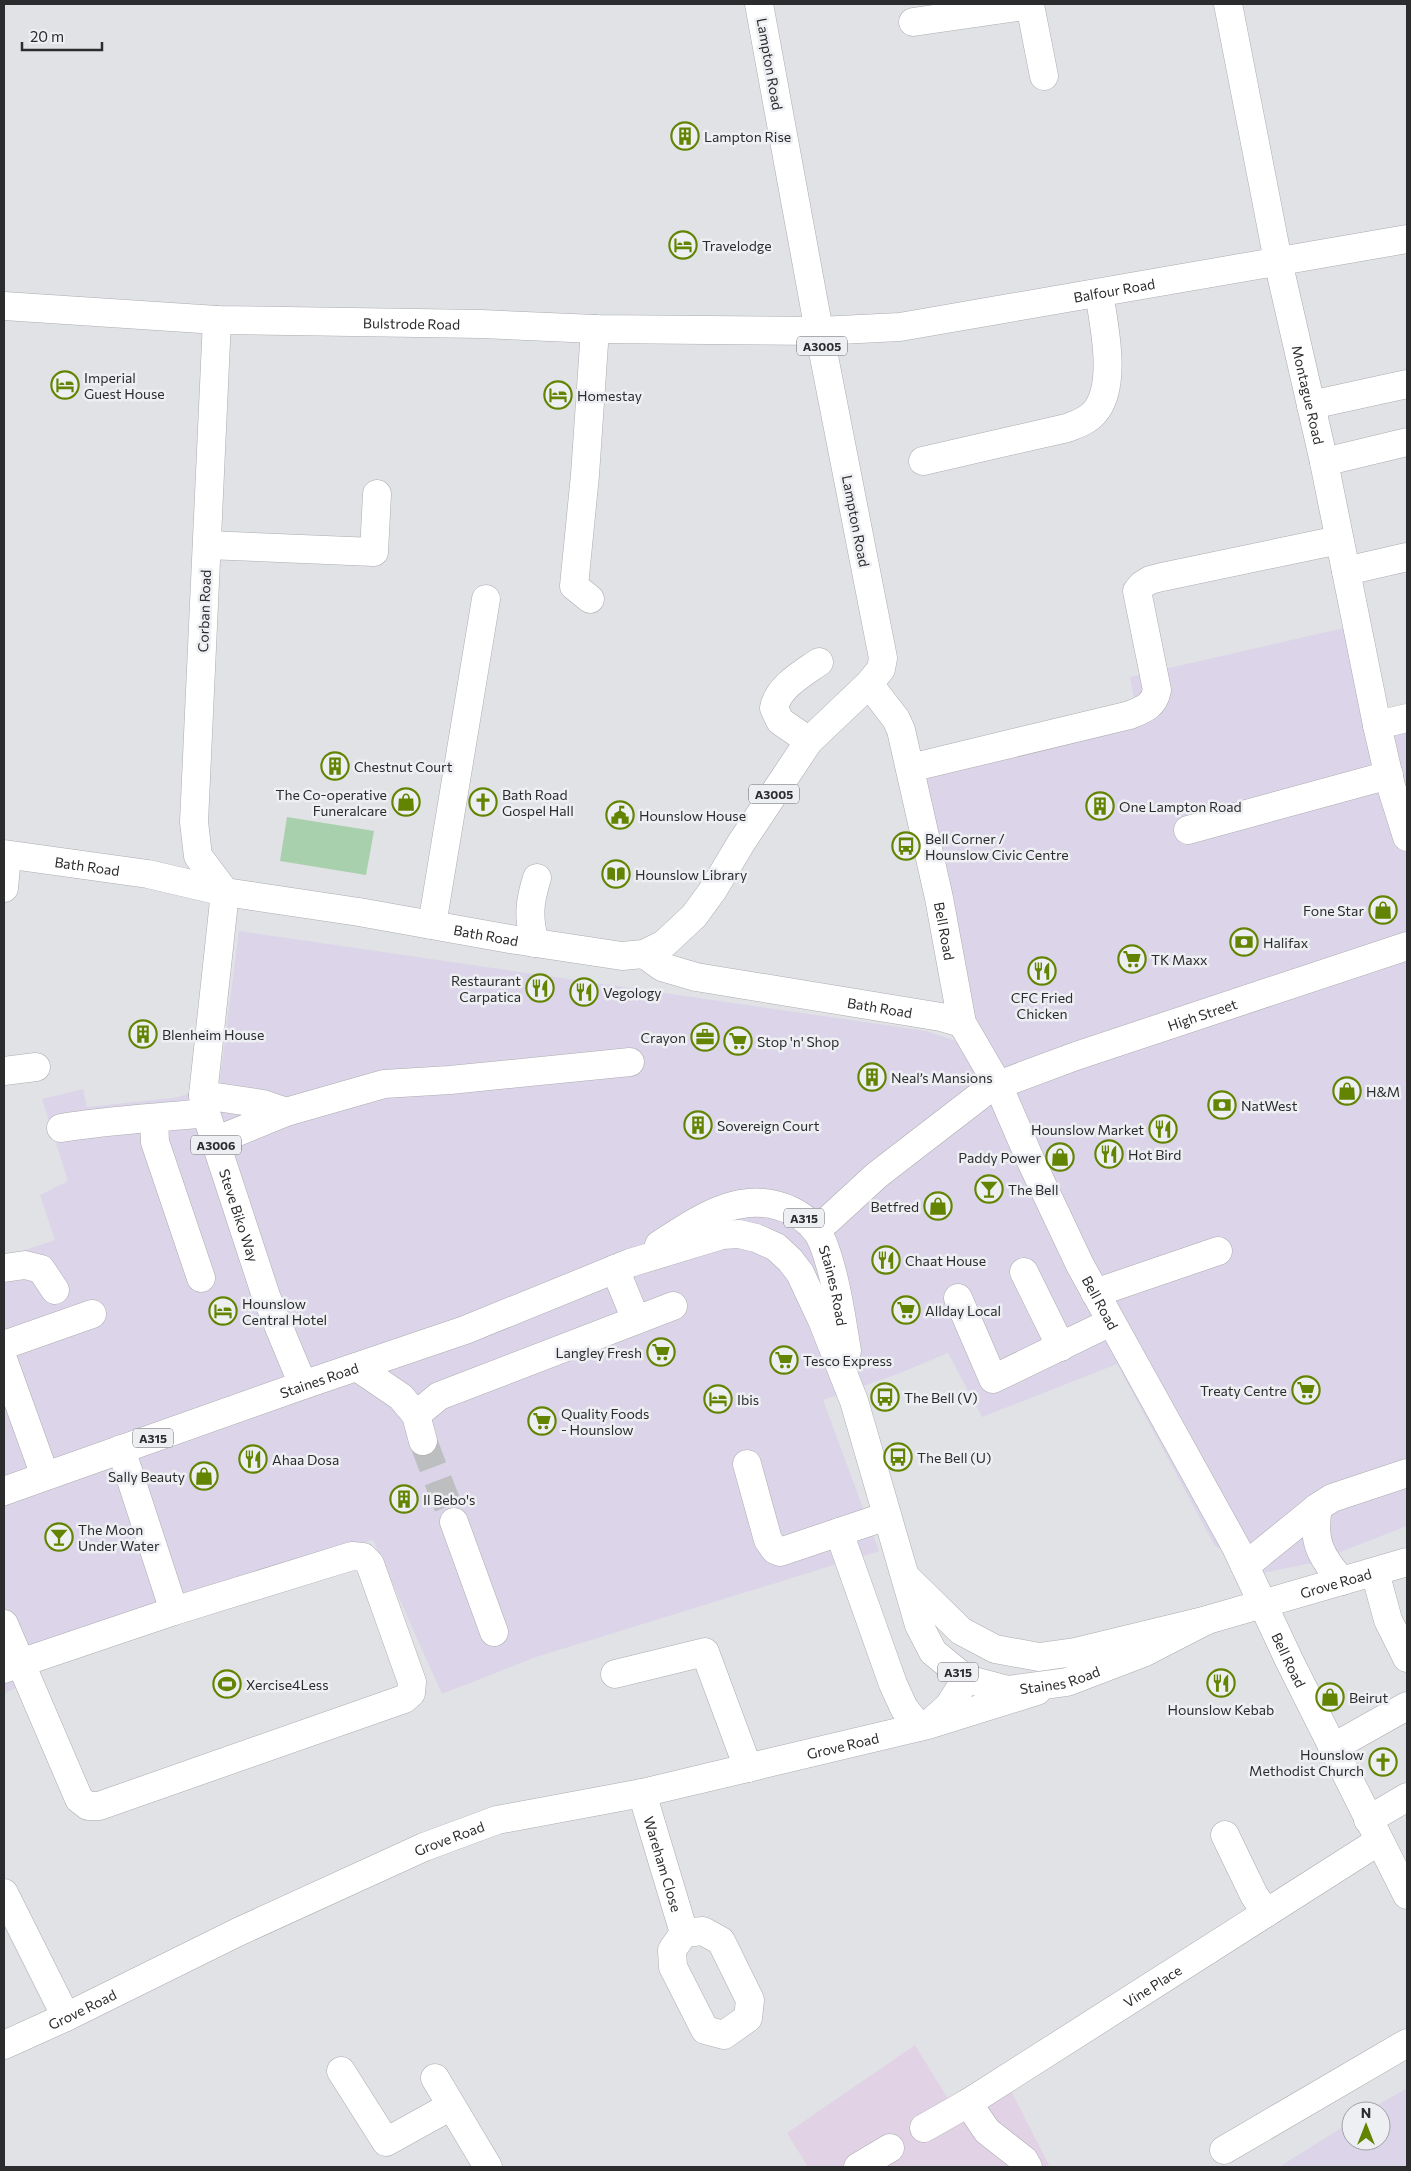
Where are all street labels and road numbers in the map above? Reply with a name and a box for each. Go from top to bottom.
street label: Lampton Road [754,17,786,111]
street label: Balfour Road [1072,274,1156,305]
street label: Bulstrode Road [363,314,460,332]
road number: A3005 [797,336,847,356]
street label: Montague Road [1289,344,1328,446]
street label: Lampton Road [839,474,873,568]
street label: Corban Road [194,569,214,653]
road number: A3005 [749,784,799,804]
street label: Bath Road [54,853,121,878]
street label: Bell Road [931,900,959,961]
street label: Bath Road [452,921,520,949]
street label: Bath Road [846,993,914,1021]
street label: High Street [1165,995,1239,1034]
road number: A3006 [191,1136,241,1154]
street label: Steve Biko Way [216,1167,263,1264]
road number: A315 [784,1208,824,1228]
street label: Staines Road [816,1243,851,1327]
street label: Bell Road [1079,1273,1122,1332]
street label: Staines Road [277,1358,360,1401]
road number: A315 [133,1429,173,1448]
street label: Grove Road [1298,1564,1373,1601]
street label: Bell Road [1269,1629,1310,1690]
road number: A315 [938,1662,978,1681]
street label: Staines Road [1019,1662,1102,1697]
street label: Grove Road [805,1729,880,1762]
street label: Wareham Close [641,1814,686,1914]
street label: Grove Road [411,1817,486,1859]
street label: Vine Place [1120,1961,1184,2010]
street label: Grove Road [45,1985,119,2032]

